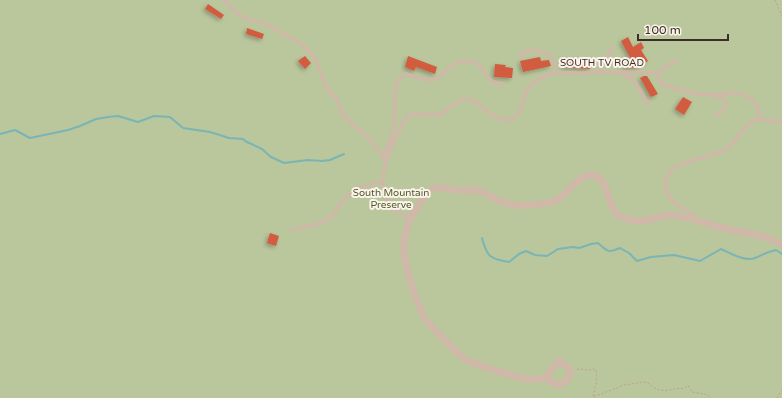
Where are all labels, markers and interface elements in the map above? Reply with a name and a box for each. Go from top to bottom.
scale bar [638,16,728,42]
text: 100 m [644,23,681,37]
street label: SOUTH TV ROAD [560,57,644,69]
park label: South Mountain Preserve [353,187,429,211]

